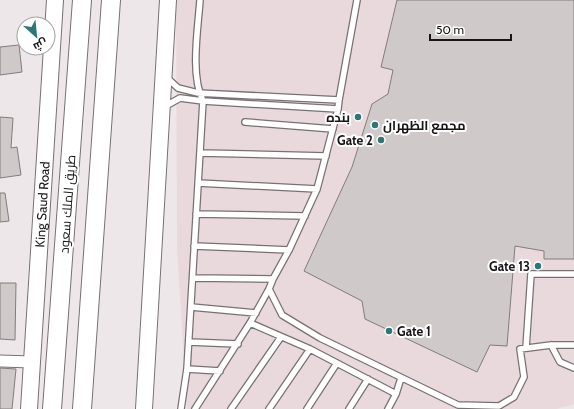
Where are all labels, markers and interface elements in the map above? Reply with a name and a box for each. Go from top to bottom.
north arrow [16,16,56,56]
scale bar [430,16,511,42]
text: 50 m [436,22,464,37]
text: ش [31,35,50,54]
place label: بنده [326,109,350,125]
marker: بنده [353,112,363,122]
place label: مجمع الظهران [383,117,466,134]
marker: مجمع الظهران [370,120,380,130]
place label: Gate 2 [337,132,373,148]
marker: Gate 2 [376,135,386,145]
street label: طريق الملك سعود [56,154,78,254]
street label: King Saud Road [31,161,53,248]
place label: Gate 13 [489,258,530,274]
marker: Gate 13 [533,261,543,271]
place label: Gate 1 [397,323,431,339]
marker: Gate 1 [384,326,394,336]

